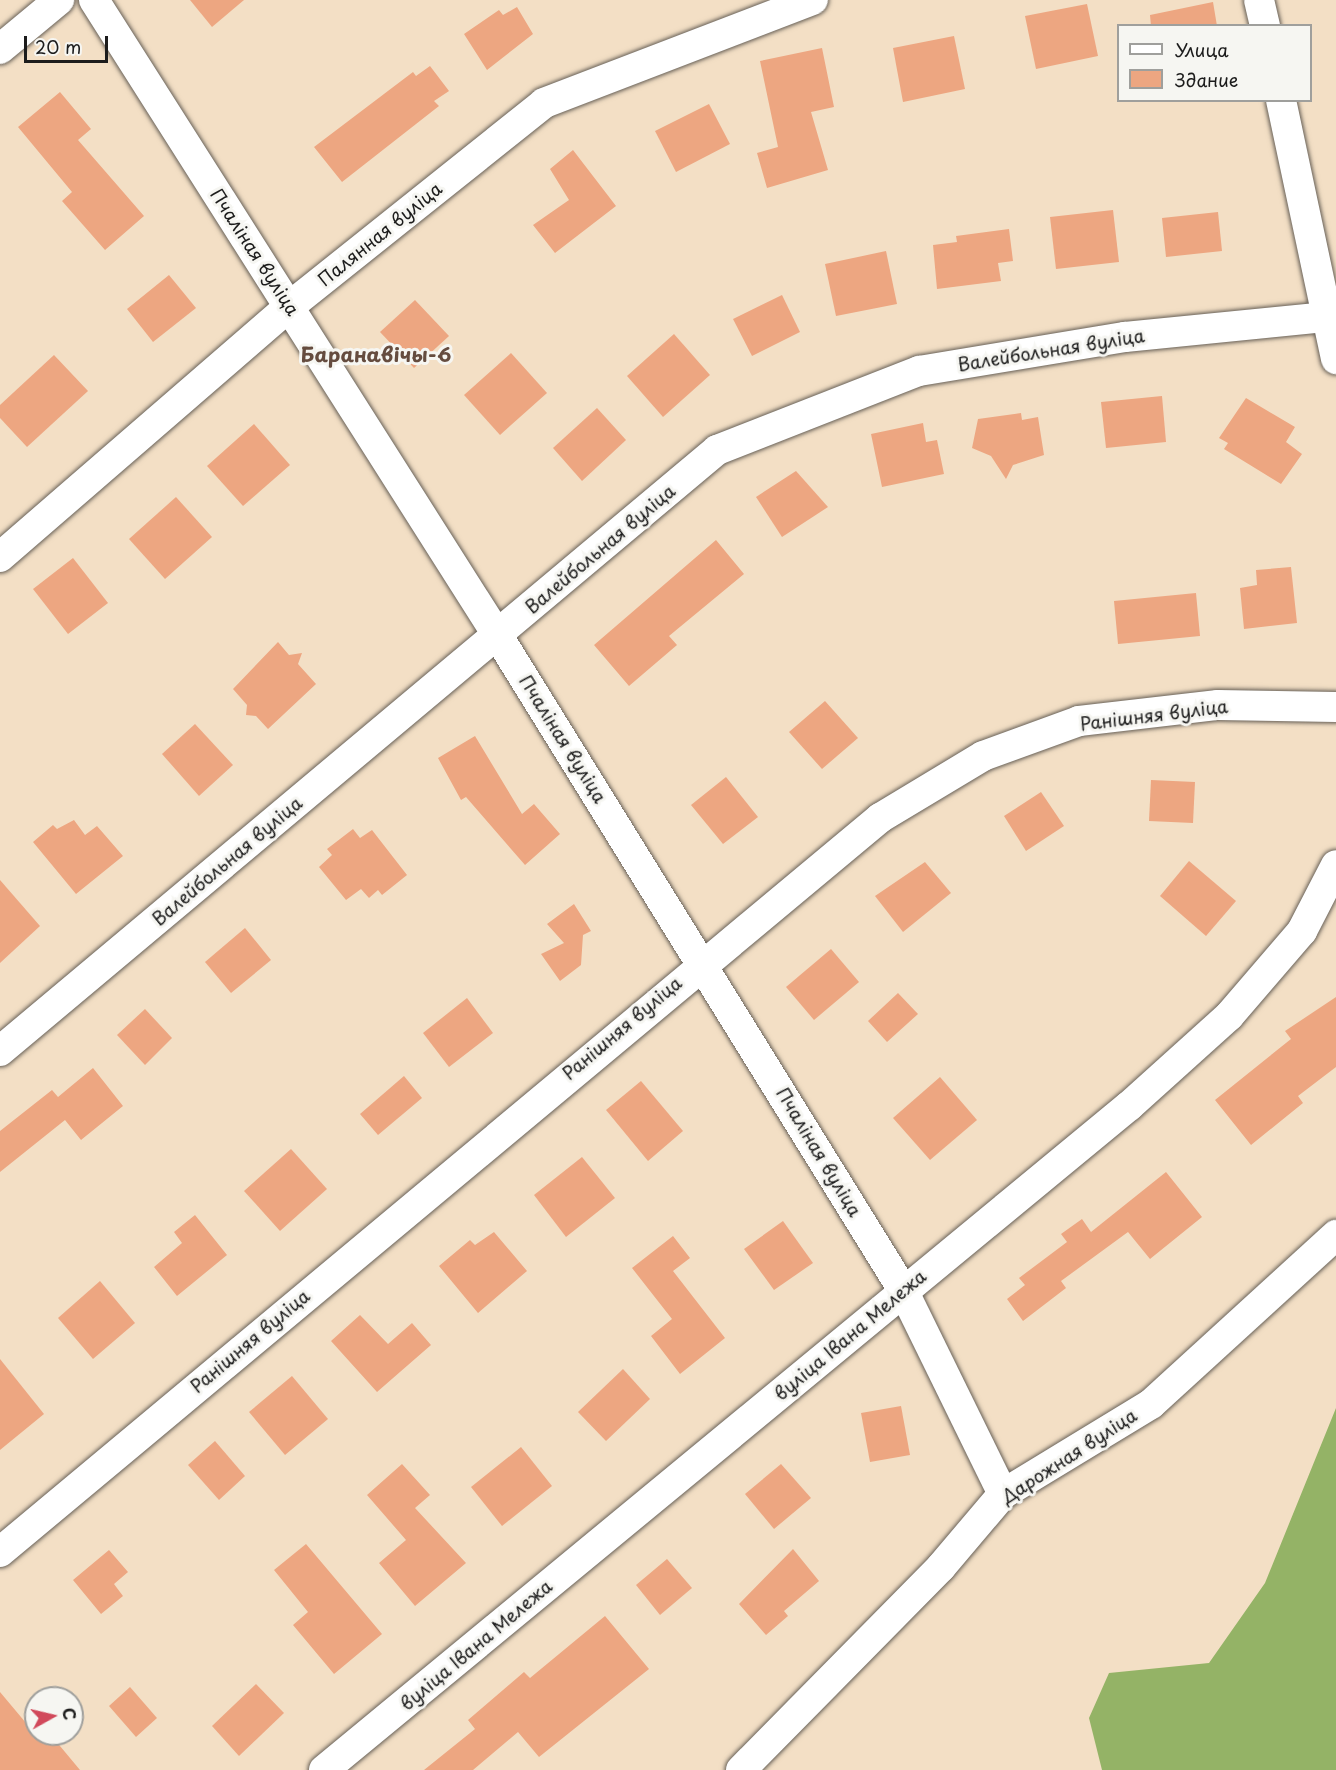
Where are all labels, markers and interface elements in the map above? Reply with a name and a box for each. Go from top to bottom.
scale bar [27,24,111,62]
legend [1117,24,1312,102]
text: 20 m [35,33,81,60]
text: Улица [1175,36,1229,63]
text: Здание [1175,66,1238,93]
street label: Палянная вуліца [314,177,446,291]
street label: Пчаліная вуліца [206,184,304,320]
street label: Валейбольная вуліца [956,325,1146,375]
district label: Баранавічы-6 [301,342,451,366]
street label: Валейбольная вуліца [520,480,680,618]
street label: Пчаліная вуліца [515,671,611,807]
street label: Ранішняя вуліца [1079,695,1229,735]
street label: Валейбольная вуліца [147,792,307,930]
street label: Ранішняя вуліца [558,972,686,1084]
street label: Пчаліная вуліца [772,1083,866,1221]
street label: вуліца Івана Мележа [770,1265,930,1405]
street label: Ранішняя вуліца [186,1285,314,1397]
street label: Дарожная вуліца [997,1404,1141,1508]
street label: вуліца Івана Мележа [396,1575,556,1715]
north arrow [24,1686,84,1746]
text: С [57,1706,83,1721]

